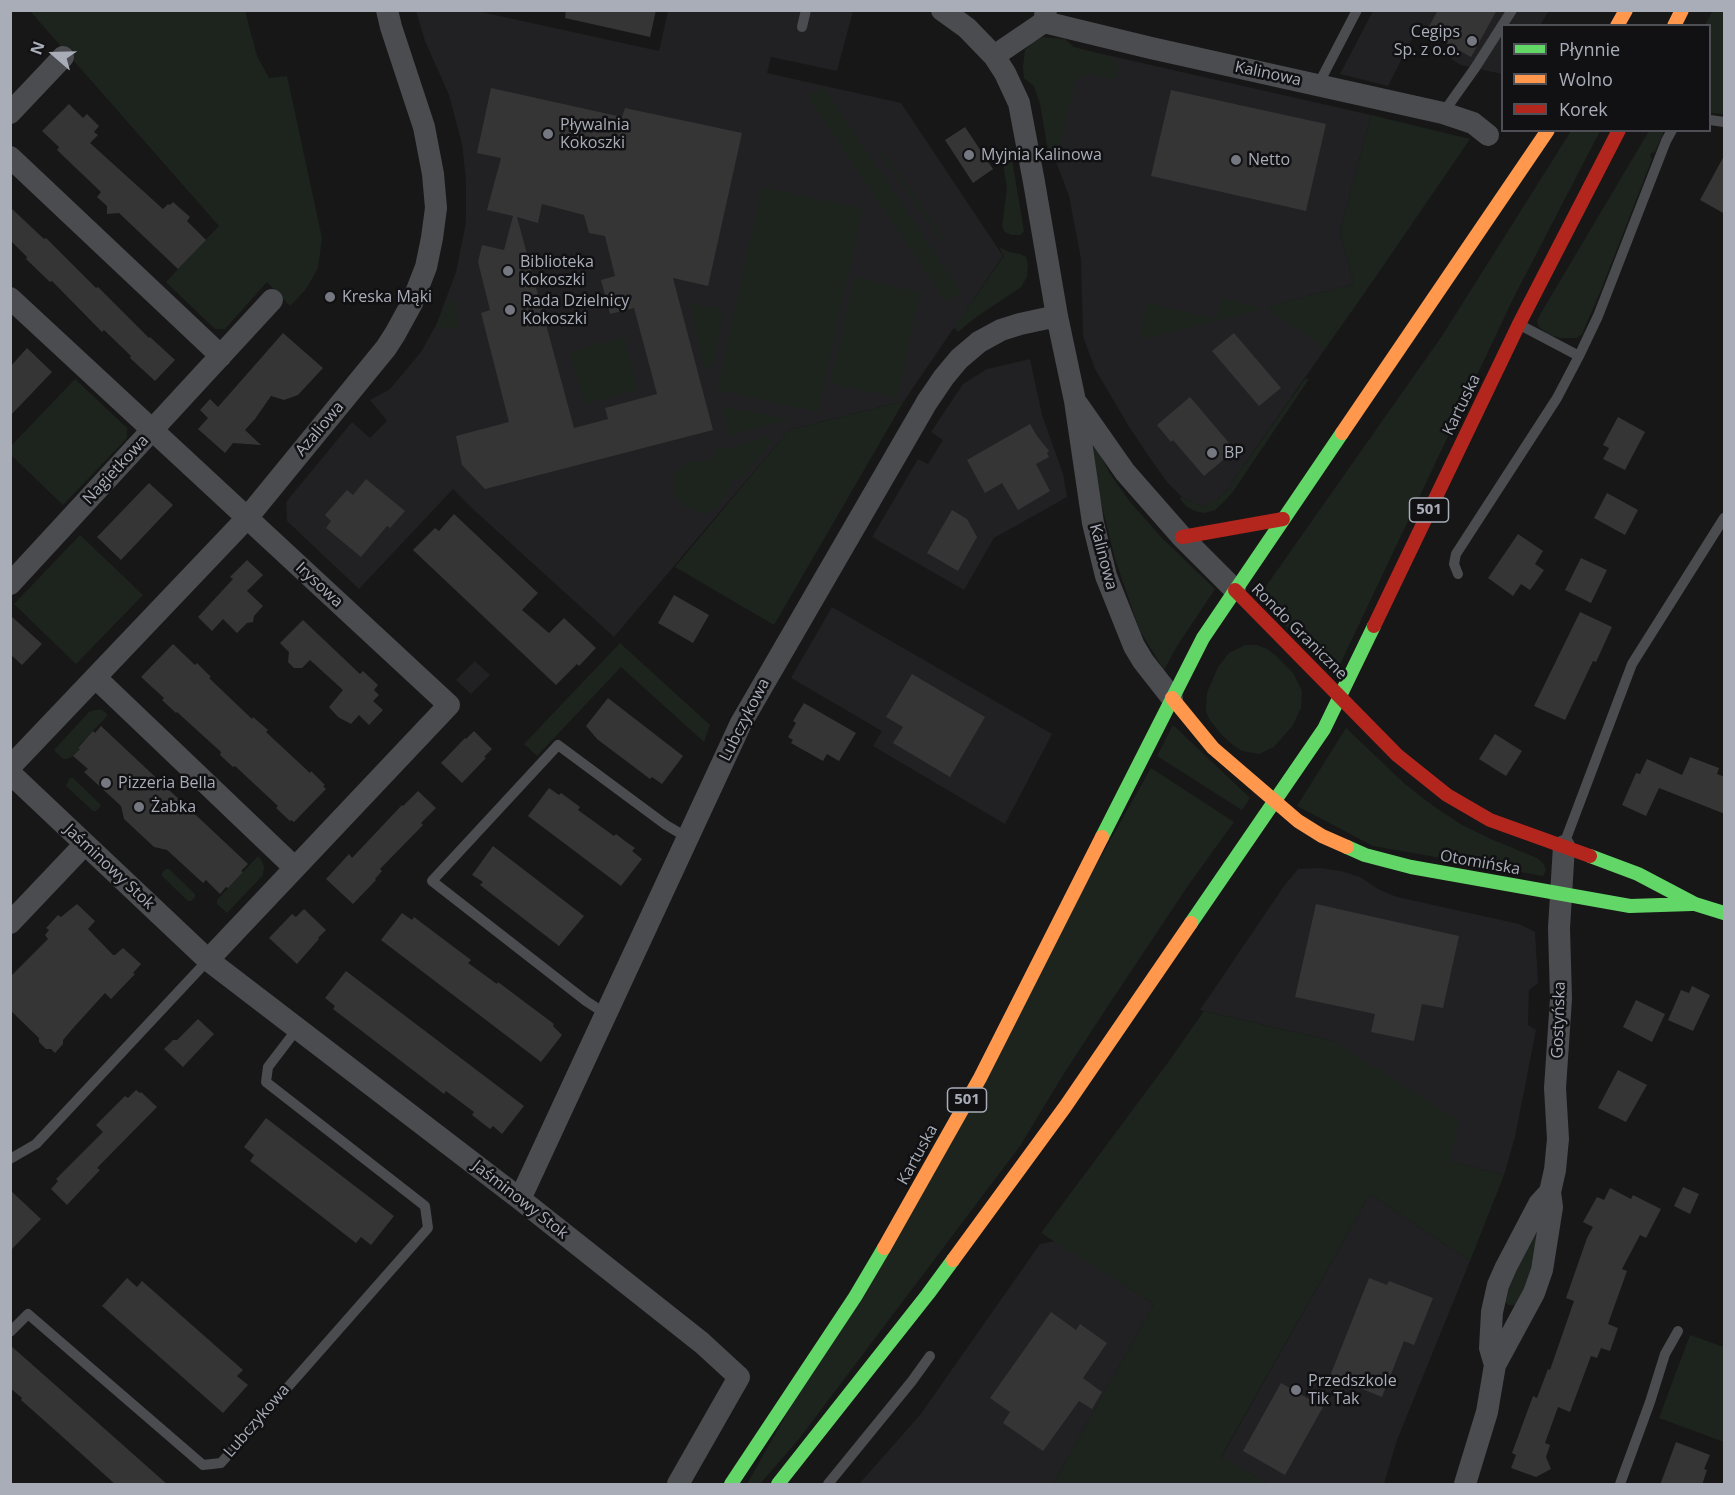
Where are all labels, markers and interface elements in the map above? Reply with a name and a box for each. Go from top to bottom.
place label: Cegips Sp. z o.o. [1394,22,1460,60]
north arrow [24,24,84,84]
legend [1501,24,1711,132]
marker: Cegips Sp. z o.o. [1465,34,1479,48]
text: Płynnie [1559,37,1620,61]
text: N [25,38,50,58]
street label: Kalinowa [1233,58,1303,90]
text: Wolno [1559,67,1613,91]
text: Korek [1559,97,1608,121]
place label: Pływalnia Kokoszki [560,115,630,153]
marker: Pływalnia Kokoszki [541,127,555,141]
place label: Myjnia Kalinowa [981,145,1102,165]
marker: Myjnia Kalinowa [962,148,976,162]
place label: Netto [1248,150,1290,170]
marker: Netto [1229,153,1243,167]
place label: Biblioteka Kokoszki [520,252,594,290]
marker: Biblioteka Kokoszki [501,264,515,278]
place label: Kreska Mąki [342,287,432,307]
marker: Kreska Mąki [323,290,337,304]
place label: Rada Dzielnicy Kokoszki [522,291,629,329]
marker: Rada Dzielnicy Kokoszki [503,303,517,317]
street label: Kartuska [1439,371,1485,439]
street label: Azaliowa [292,398,348,460]
street label: Nagietkowa [79,431,153,509]
place label: BP [1224,443,1244,463]
marker: BP [1205,446,1219,460]
road number: 501 [1410,498,1448,522]
street label: Kalinowa [1085,522,1121,592]
street label: Irysowa [291,558,347,612]
street label: Rondo Graniczne [1247,580,1351,684]
street label: Lubczykowa [716,675,774,765]
place label: Pizzeria Bella [118,773,216,793]
marker: Pizzeria Bella [99,776,113,790]
place label: Żabka [151,797,196,817]
marker: Żabka [132,800,146,814]
street label: Jaśminowy Stok [60,820,158,914]
street label: Otomińska [1438,846,1522,880]
street label: Gostyńska [1548,981,1570,1059]
road number: 501 [948,1088,986,1112]
street label: Kartuska [894,1122,942,1188]
street label: Jaśminowy Stok [468,1157,572,1243]
place label: Przedszkole Tik Tak [1308,1371,1397,1409]
street label: Lubczykowa [220,1381,294,1461]
marker: Przedszkole Tik Tak [1289,1383,1303,1397]

